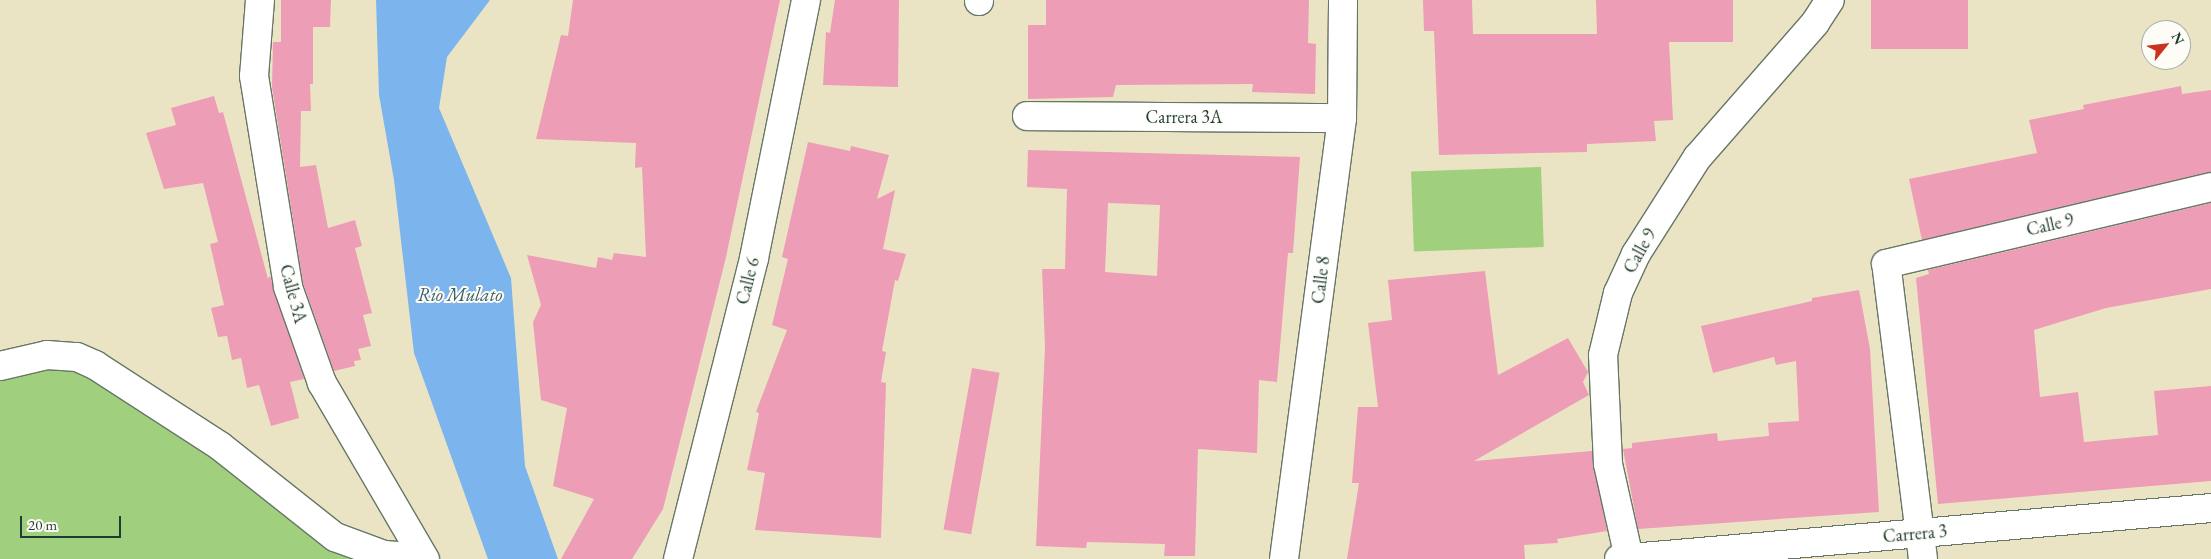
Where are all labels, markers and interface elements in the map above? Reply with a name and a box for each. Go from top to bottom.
north arrow [2141,20,2191,70]
text: N [2168,29,2189,48]
street label: Carrera 3A [1146,106,1222,128]
street label: Calle 9 [2024,209,2076,241]
street label: Calle 9 [1619,225,1661,277]
street label: Calle 6 [732,255,764,307]
street label: Calle 8 [1307,255,1335,305]
street label: Calle 3A [275,262,311,326]
water label: Río Mulato [418,284,502,306]
scale bar [22,506,124,538]
text: 20 m [28,515,57,534]
street label: Carrera 3 [1882,520,1948,548]

